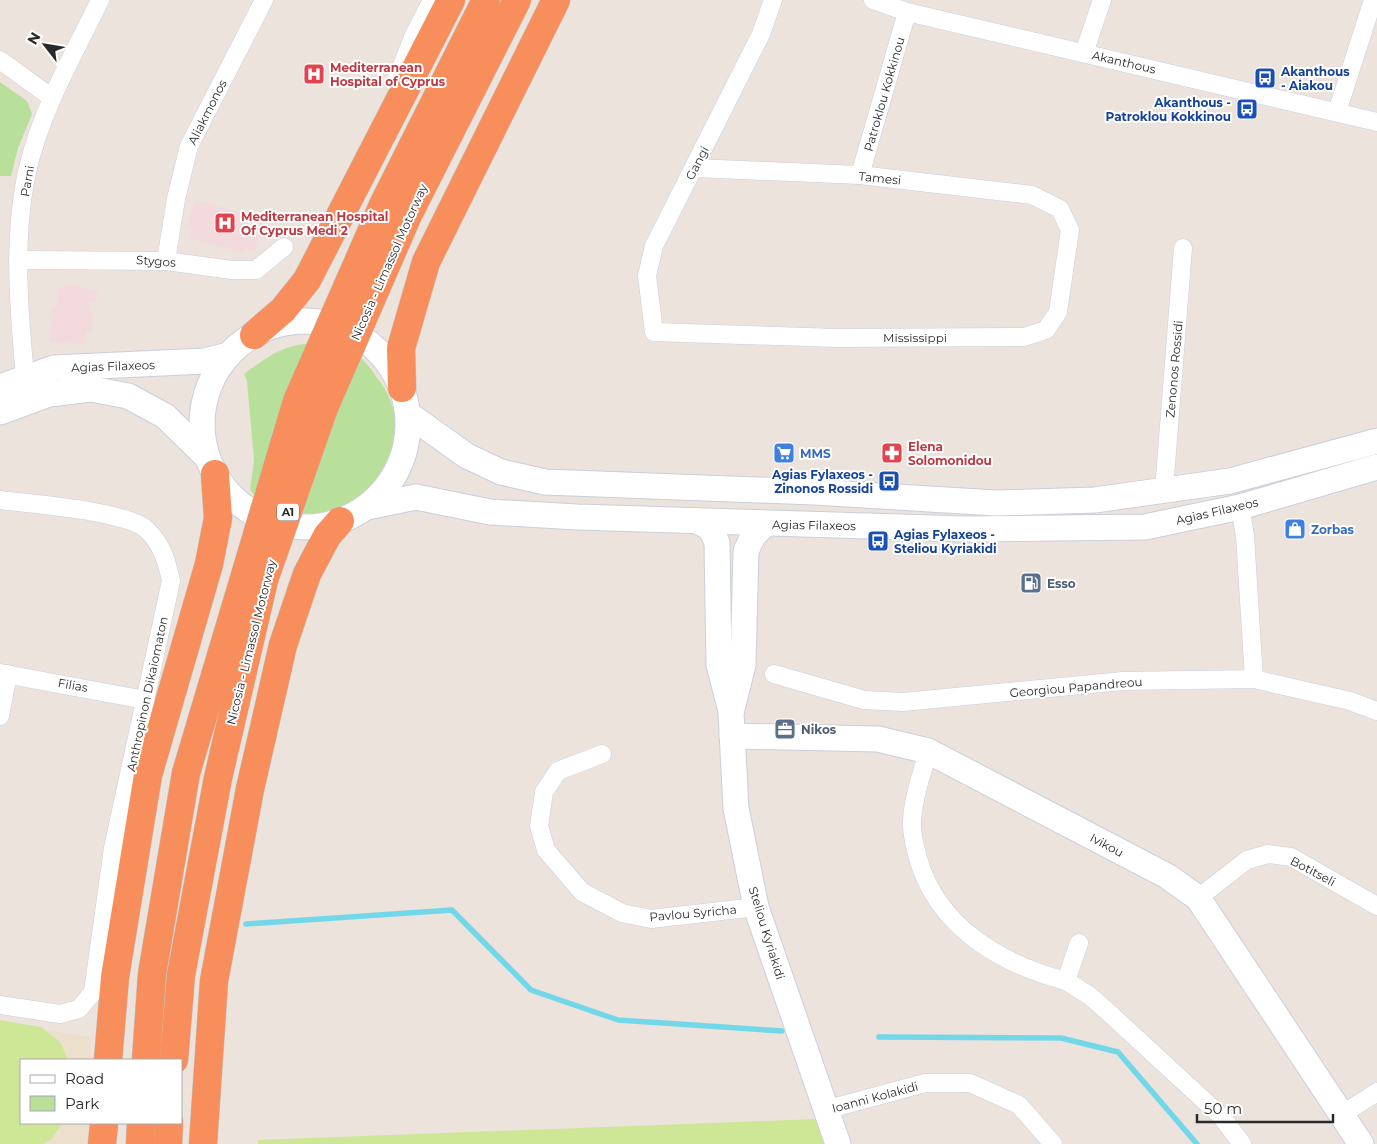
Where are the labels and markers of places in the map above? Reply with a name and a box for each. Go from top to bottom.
place label: Mediterranean Hospital of Cyprus [330,60,446,89]
hospital icon: Mediterranean Hospital of Cyprus [302,62,326,86]
place label: Akanthous - Aiakou [1280,64,1350,93]
bus stop icon: Akanthous - Aiakou [1253,66,1277,90]
place label: Akanthous - Patroklou Kokkinou [1106,95,1231,124]
bus stop icon: Akanthous - Patroklou Kokkinou [1235,97,1259,121]
place label: Mediterranean Hospital Of Cyprus Medi 2 [241,209,388,238]
hospital icon: Mediterranean Hospital Of Cyprus Medi 2 [213,211,237,235]
place label: Elena Solomonidou [908,439,992,468]
supermarket icon: MMS [772,441,796,465]
pharmacy icon: Elena Solomonidou [880,441,904,465]
place label: MMS [800,446,831,461]
place label: Agias Fylaxeos - Zinonos Rossidi [771,467,873,496]
bus stop icon: Agias Fylaxeos - Zinonos Rossidi [877,469,901,493]
shop icon: Zorbas [1283,517,1307,541]
place label: Zorbas [1311,522,1355,537]
place label: Agias Fylaxeos - Steliou Kyriakidi [893,527,997,556]
bus stop icon: Agias Fylaxeos - Steliou Kyriakidi [866,529,890,553]
fuel station icon: Esso [1019,571,1043,595]
place label: Esso [1047,576,1076,591]
office icon: Nikos [773,717,797,741]
place label: Nikos [801,722,837,737]

